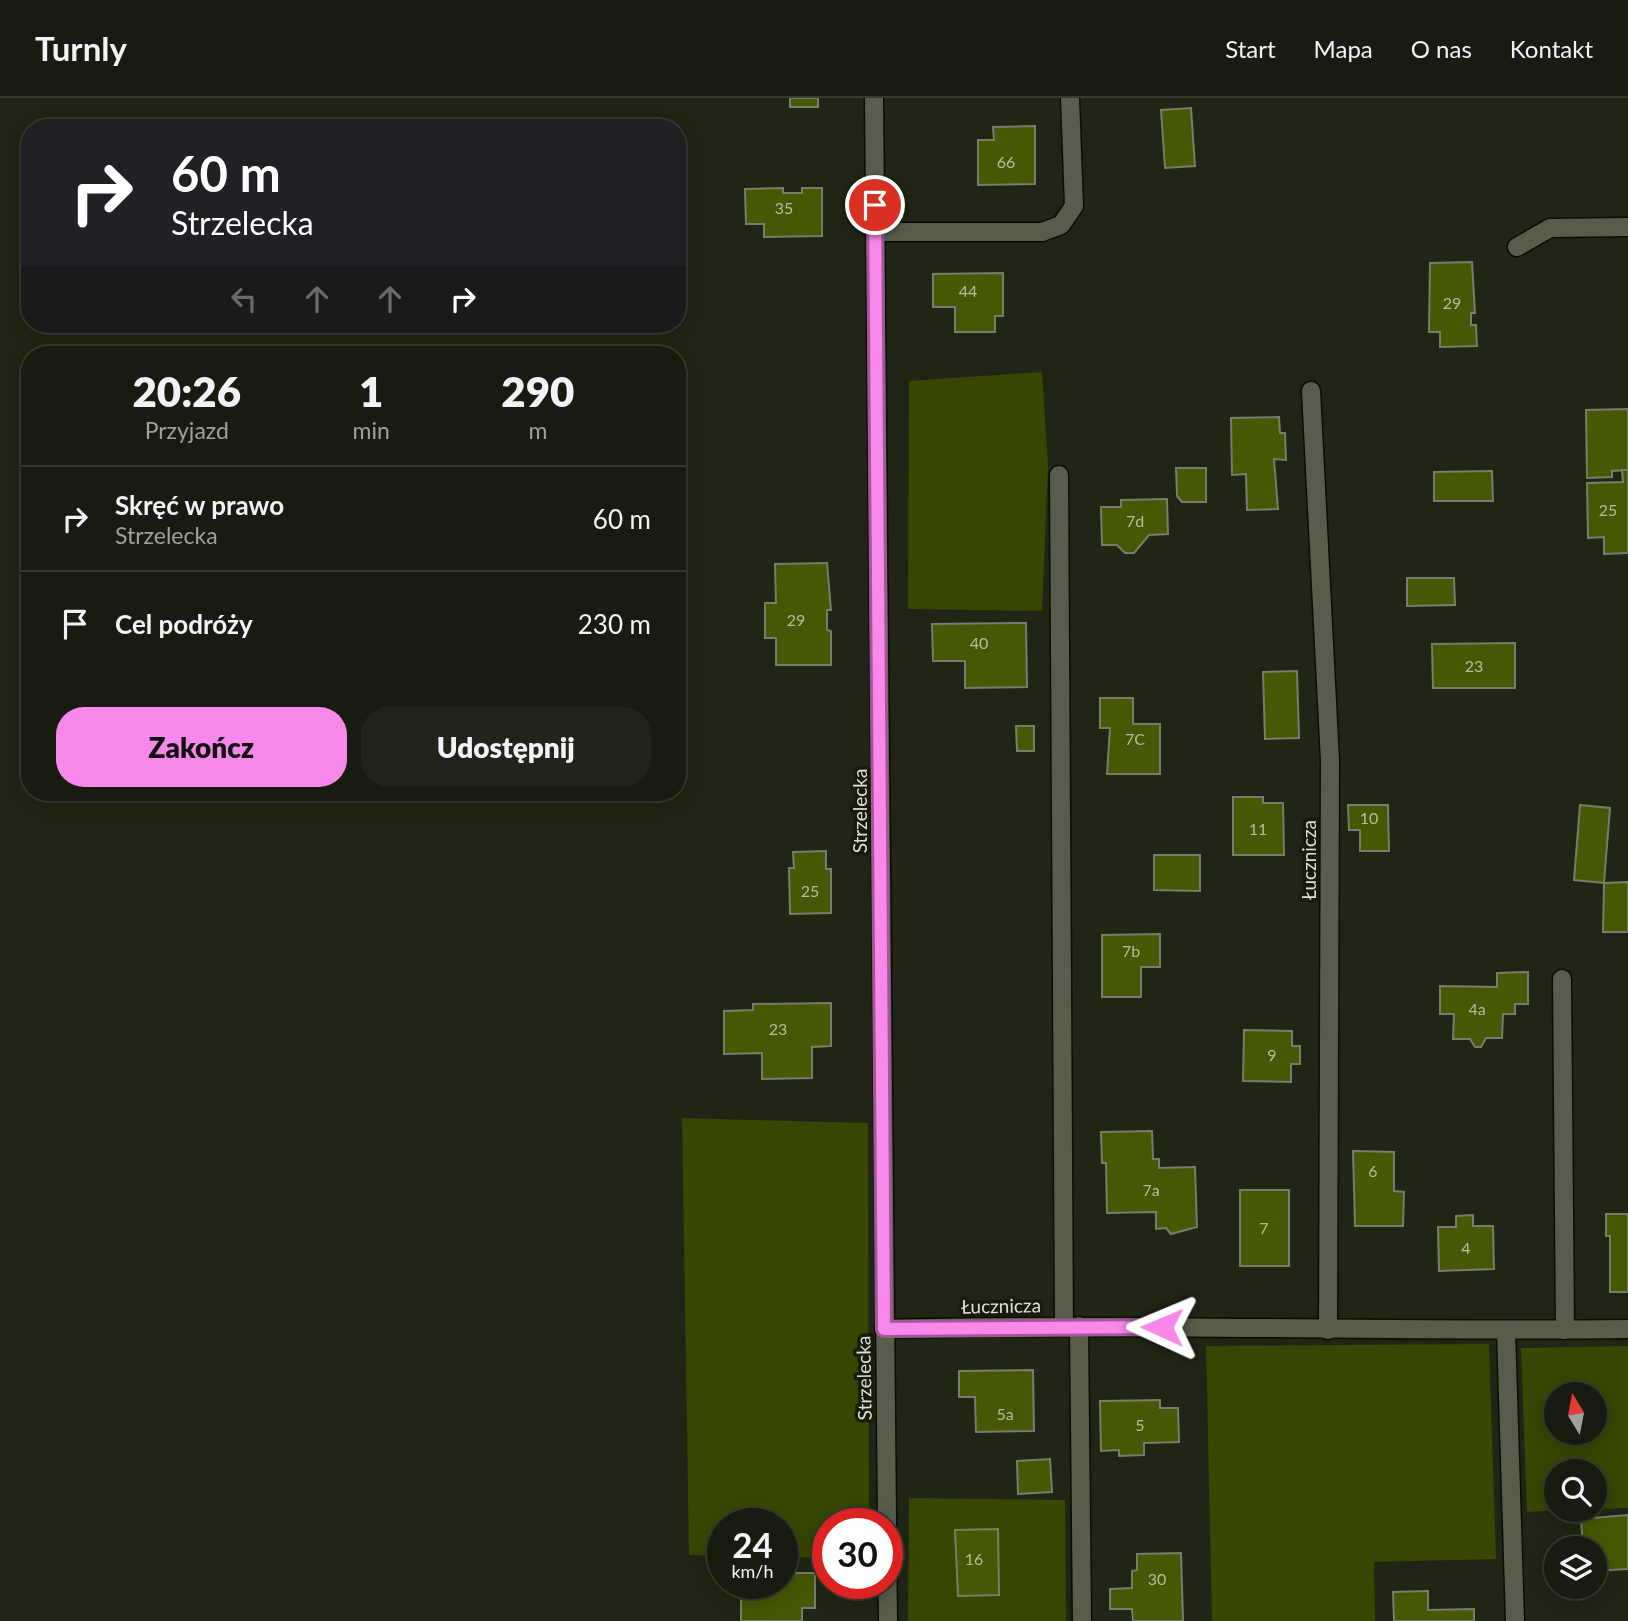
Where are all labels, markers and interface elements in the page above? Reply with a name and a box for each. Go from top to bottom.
text: Turnly [35,28,127,68]
text: Start [1225,34,1276,63]
text: Mapa [1314,34,1373,63]
text: O nas [1411,34,1472,63]
text: Kontakt [1510,34,1593,63]
text: 60 m [171,144,281,202]
icon: right [56,147,147,238]
house number: 66 [997,152,1015,171]
pin [845,175,905,235]
icon: arrive [856,186,894,224]
house number: 35 [775,198,793,217]
text: Strzelecka [171,203,314,242]
icon: left [225,280,263,318]
icon: ahead [298,280,336,318]
icon: ahead [371,280,409,318]
icon: right [444,280,482,318]
house number: 44 [959,281,977,300]
house number: 29 [1443,293,1461,312]
text: 20:26 [133,366,241,416]
text: 1 [359,366,383,416]
text: 290 [501,366,574,416]
text: Przyjazd [145,416,229,444]
text: min [353,416,390,444]
text: m [528,416,547,444]
text: Skręć w prawo [115,489,284,521]
icon: right [56,500,94,538]
house number: 25 [1599,500,1617,519]
text: 60 m [593,503,651,535]
house number: 7d [1126,511,1144,530]
text: Strzelecka [115,521,218,549]
icon: arrive [56,605,94,643]
text: Cel podróży [115,608,253,640]
text: 230 m [578,608,651,640]
house number: 29 [787,610,805,629]
house number: 40 [970,633,988,652]
house number: 23 [1465,656,1483,675]
button: Zakończ [56,707,347,787]
button: Udostępnij [361,707,651,787]
house number: 7C [1125,729,1145,748]
street label: Strzelecka [848,769,871,853]
house number: 10 [1360,808,1378,827]
house number: 11 [1249,819,1267,838]
street label: Łucznicza [1297,820,1320,900]
house number: 25 [801,881,819,900]
house number: 7b [1122,941,1140,960]
house number: 4a [1468,999,1486,1018]
house number: 23 [769,1019,787,1038]
house number: 9 [1267,1045,1277,1064]
house number: 6 [1368,1161,1378,1180]
house number: 7a [1142,1180,1160,1199]
house number: 7 [1259,1218,1269,1237]
house number: 4 [1461,1238,1471,1257]
position arrow [1125,1290,1199,1364]
street label: Łucznicza [961,1293,1041,1318]
street label: Strzelecka [851,1335,876,1421]
north arrow [1544,1382,1606,1446]
map controls [1544,1382,1607,1599]
house number: 5a [996,1404,1014,1423]
house number: 5 [1135,1415,1145,1434]
button: search [1544,1459,1607,1522]
speed limit sign: 30 [812,1508,903,1599]
text: 24 [732,1523,773,1565]
button: layers [1544,1536,1607,1599]
house number: 16 [965,1549,983,1568]
text: km/h [731,1560,774,1582]
house number: 30 [1148,1569,1166,1588]

